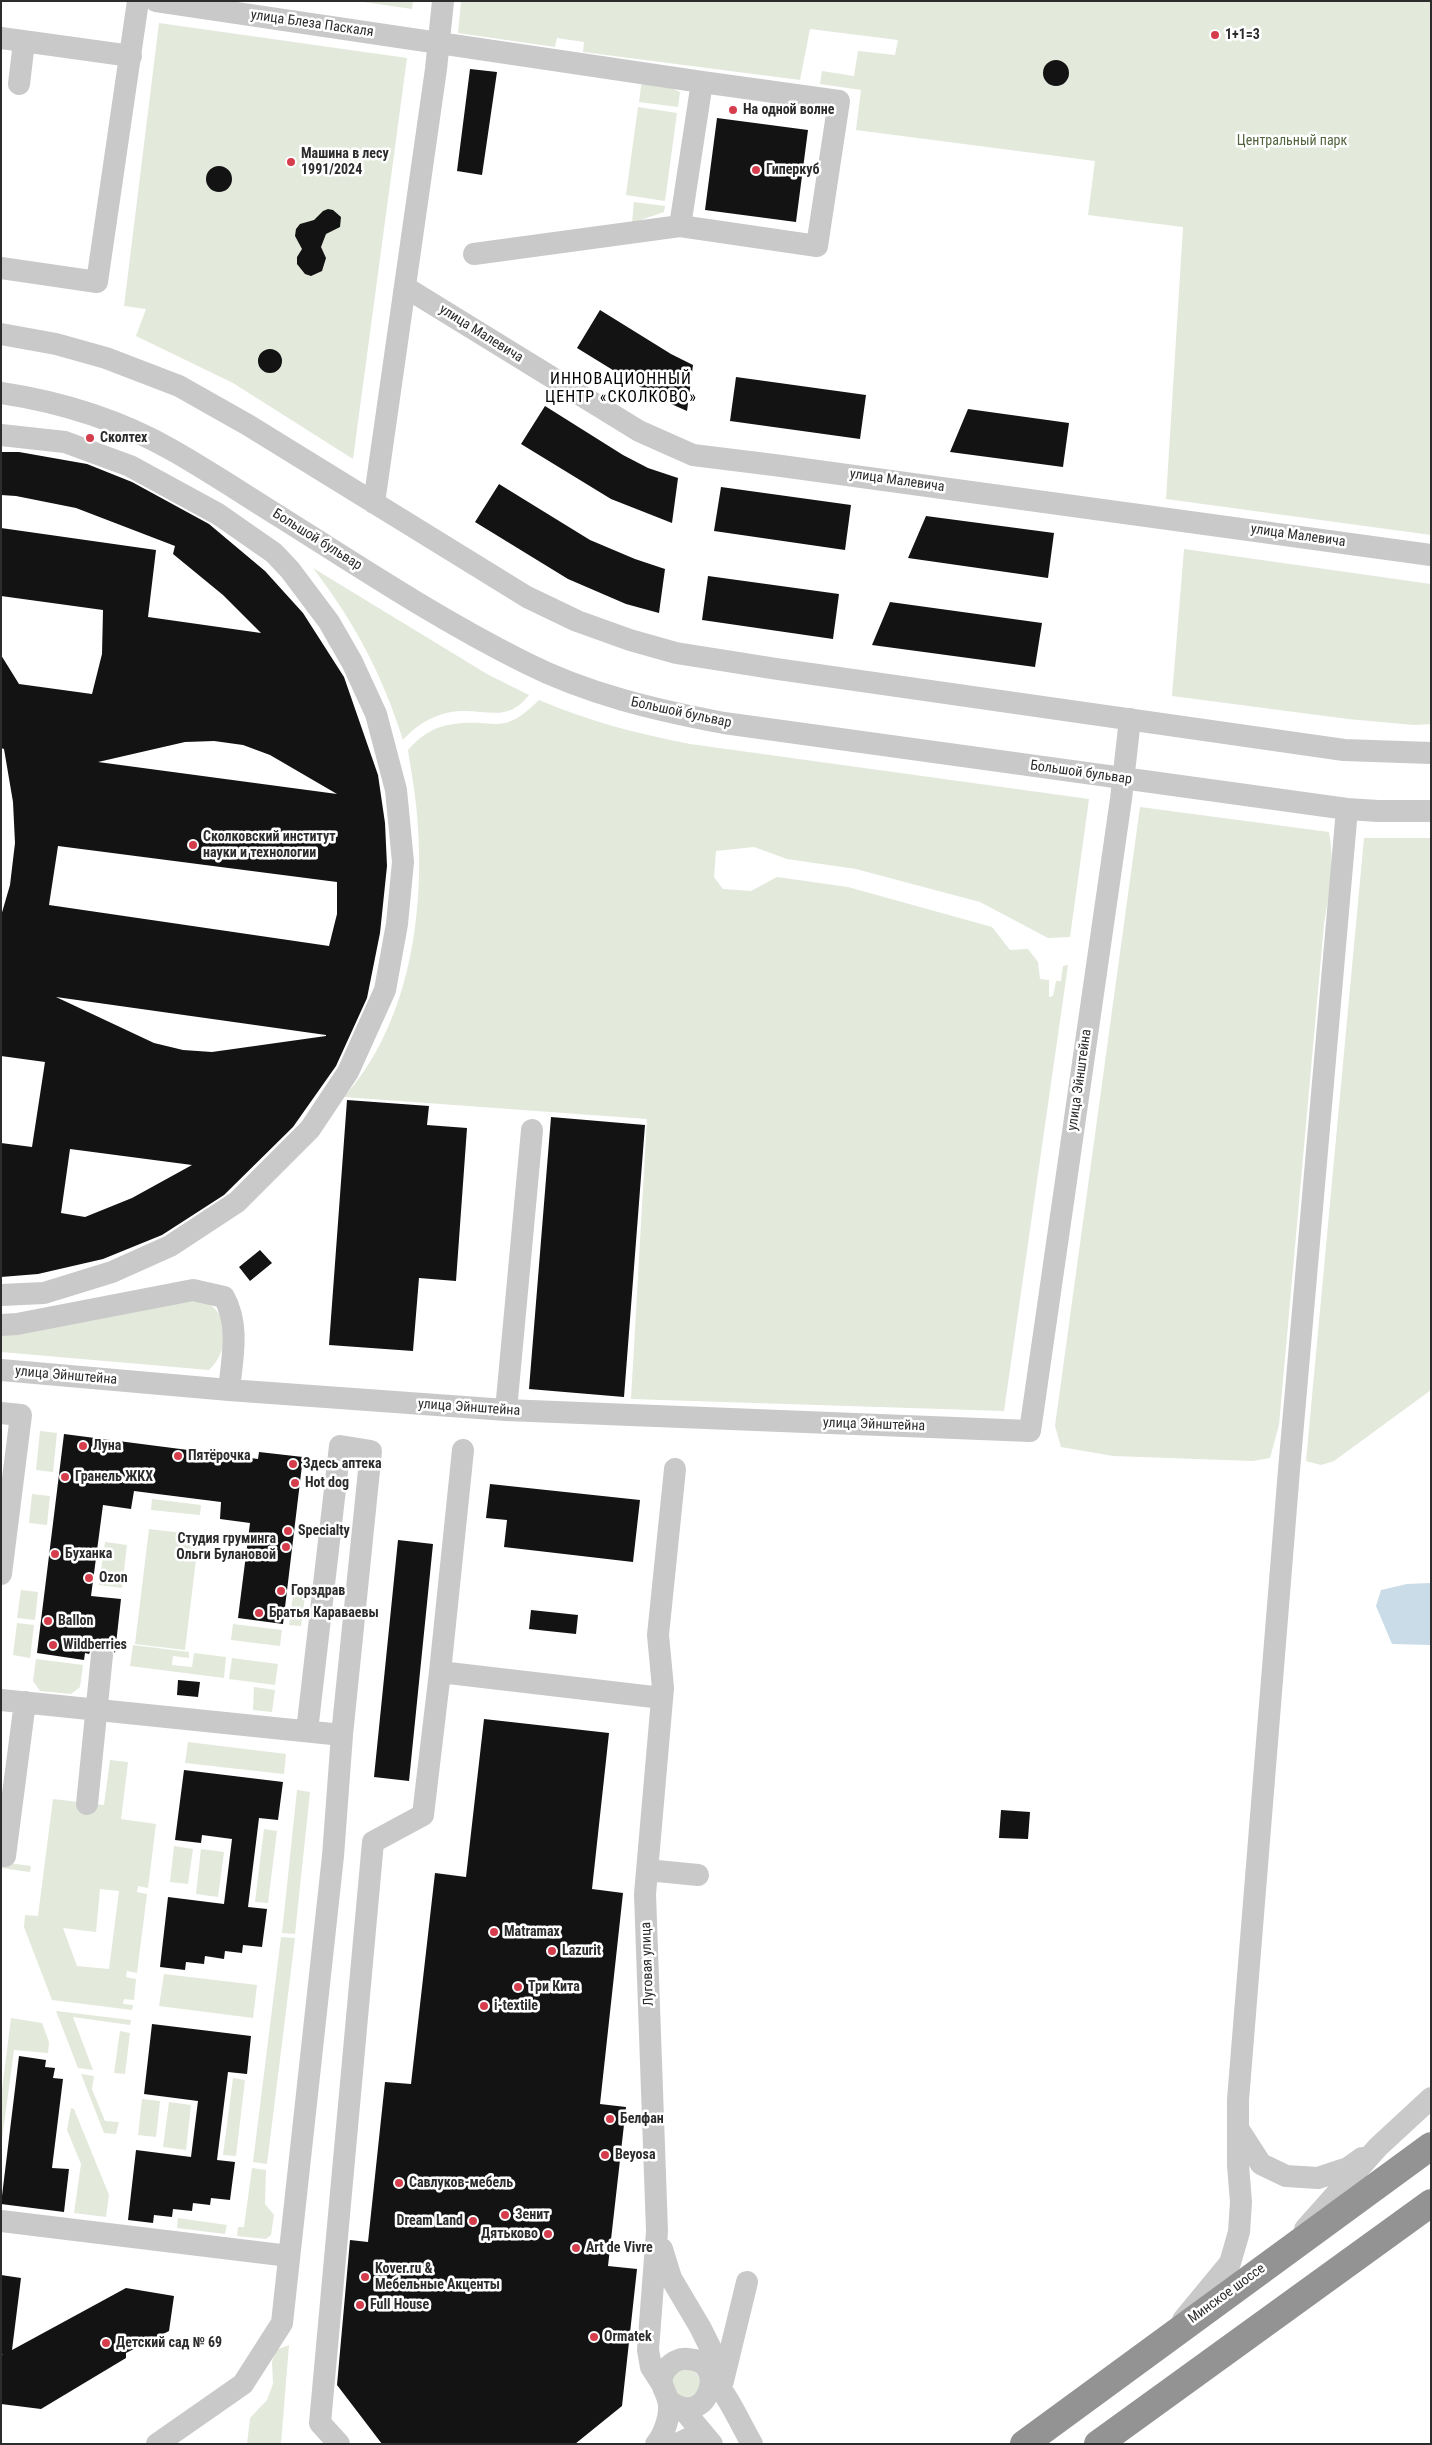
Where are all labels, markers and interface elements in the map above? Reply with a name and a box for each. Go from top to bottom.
street label: улица Блеза Паскаля [250,7,374,41]
place label: 1+1=3 [1225,27,1260,43]
marker: 1+1=3 [1209,29,1221,41]
place label: На одной волне [743,102,834,118]
marker: На одной волне [727,104,739,116]
park label: Центральный парк [1237,133,1347,149]
place label: Машина в лесу 1991/2024 [301,146,389,178]
marker: Машина в лесу 1991/2024 [285,156,297,168]
place label: Гиперкуб [766,162,820,178]
marker: Гиперкуб [750,164,762,176]
street label: улица Малевича [436,302,526,366]
district label: ИННОВАЦИОННЫЙ ЦЕНТР «СКОЛКОВО» [543,370,699,408]
place label: Сколтех [100,430,147,446]
marker: Сколтех [84,432,96,444]
street label: улица Малевича [848,466,946,496]
street label: Большой бульвар [269,506,365,574]
street label: улица Малевича [1249,521,1347,551]
street label: Большой бульвар [629,694,733,732]
street label: Большой бульвар [1029,758,1133,788]
place label: Сколковский институт науки и технологии [203,829,336,862]
marker: Сколковский институт науки и технологии [187,839,199,851]
street label: улица Эйнштейна [1065,1028,1095,1132]
street label: улица Эйнштейна [14,1363,118,1389]
street label: улица Эйнштейна [417,1396,521,1420]
street label: улица Эйнштейна [823,1415,925,1435]
place label: Луна [93,1438,121,1454]
marker: Луна [77,1440,89,1452]
place label: Пятёрочка [188,1448,251,1464]
marker: Пятёрочка [172,1450,184,1462]
place label: Здесь аптека [303,1456,382,1472]
marker: Здесь аптека [287,1458,299,1470]
place label: Гранель ЖКХ [75,1469,153,1485]
marker: Гранель ЖКХ [59,1471,71,1483]
place label: Hot dog [305,1475,349,1491]
marker: Hot dog [289,1477,301,1489]
place label: Specialty [298,1523,350,1539]
marker: Specialty [282,1525,294,1537]
place label: Студия груминга Ольги Булановой [176,1531,276,1564]
marker: Студия груминга Ольги Булановой [280,1541,292,1553]
place label: Буханка [65,1546,112,1562]
marker: Буханка [49,1548,61,1560]
place label: Ozon [99,1570,128,1586]
marker: Ozon [83,1572,95,1584]
place label: Горздрав [291,1583,345,1599]
marker: Горздрав [275,1585,287,1597]
place label: Братья Караваевы [269,1605,379,1621]
marker: Братья Караваевы [253,1607,265,1619]
place label: Ballon [58,1613,93,1629]
marker: Ballon [42,1615,54,1627]
place label: Wildberries [63,1637,127,1653]
marker: Wildberries [47,1639,59,1651]
street label: Луговая улица [638,1922,658,2006]
place label: Matramax [504,1924,560,1940]
marker: Matramax [488,1926,500,1938]
place label: Lazurit [562,1943,601,1959]
marker: Lazurit [546,1945,558,1957]
place label: Три Кита [528,1979,580,1995]
marker: Три Кита [512,1981,524,1993]
place label: i-textile [494,1998,538,2014]
marker: i-textile [478,2000,490,2012]
place label: Белфан [620,2111,664,2127]
marker: Белфан [604,2113,616,2125]
place label: Beyosa [615,2147,656,2163]
marker: Beyosa [599,2149,611,2161]
place label: Савлуков-мебель [409,2175,513,2191]
marker: Савлуков-мебель [393,2177,405,2189]
place label: Зенит [515,2207,550,2223]
marker: Зенит [499,2209,511,2221]
place label: Dream Land [397,2213,463,2229]
marker: Dream Land [467,2215,479,2227]
place label: Дятьково [481,2226,538,2242]
marker: Дятьково [542,2228,554,2240]
place label: Art de Vivre [586,2240,653,2256]
marker: Art de Vivre [570,2242,582,2254]
street label: Минское шоссе [1185,2260,1269,2328]
place label: Kover.ru & Мебельные Акценты [375,2261,500,2294]
marker: Kover.ru & Мебельные Акценты [359,2271,371,2283]
place label: Full House [370,2297,429,2313]
marker: Full House [354,2299,366,2311]
place label: Ormatek [604,2329,652,2345]
marker: Ormatek [588,2331,600,2343]
place label: Детский сад № 69 [116,2335,222,2351]
marker: Детский сад № 69 [100,2337,112,2349]

